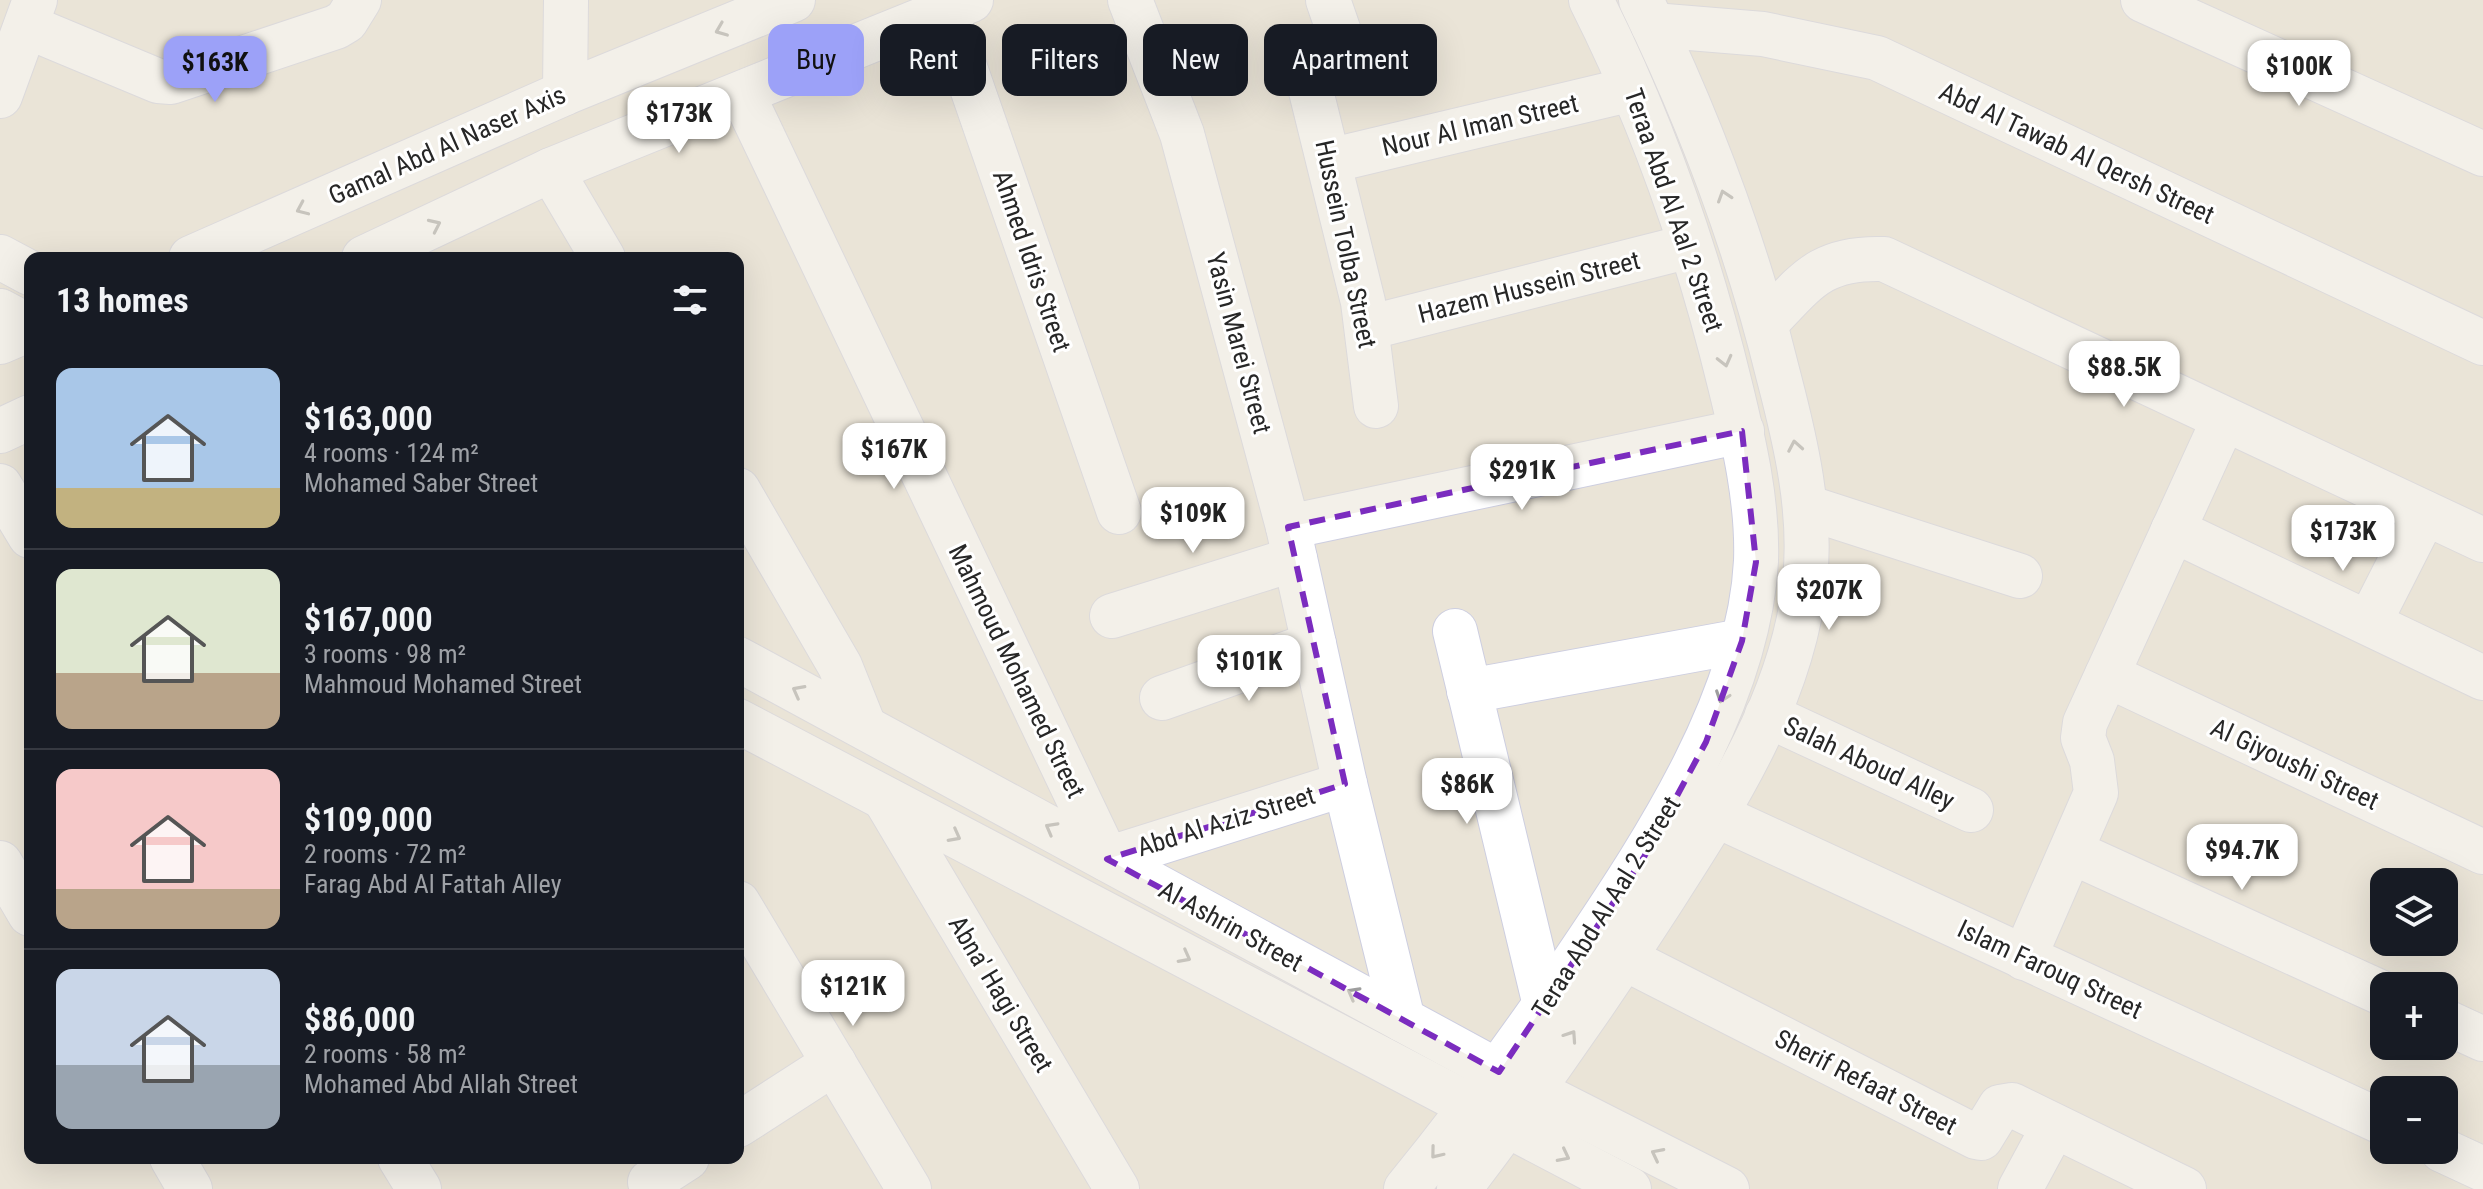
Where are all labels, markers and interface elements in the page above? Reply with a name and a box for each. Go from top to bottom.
one-way arrow [715,20,729,37]
chip: Buy [768,24,864,96]
chip: Rent [880,24,986,96]
chip: Filters [1002,24,1127,96]
chip: New [1143,24,1248,96]
chip: Apartment [1264,24,1437,96]
pin: $163K [159,36,271,104]
pin: $100K [2243,40,2355,108]
text: $163K [182,47,248,77]
text: $100K [2266,51,2332,81]
street label: Abd Al Tawab Al Qersh Street [1935,76,2219,230]
street label: Gamal Abd Al Naser Axis [324,79,570,211]
street label: Teraa Abd Al Aal 2 Street [1618,84,1730,336]
pin: $173K [623,87,735,155]
street label: Nour Al Iman Street [1379,88,1581,162]
text: $173K [646,98,712,128]
street label: Hussein Tolba Street [1309,137,1383,351]
street label: Ahmed Idris Street [987,166,1077,356]
one-way arrow [1717,190,1733,204]
one-way arrow [296,199,310,215]
one-way arrow [427,219,441,235]
street label: Hazem Hussein Street [1415,245,1643,329]
street label: Yasin Marei Street [1200,249,1278,437]
icon: filters [668,278,712,322]
text: 13 homes [56,280,189,320]
pin: $88.5K [2059,341,2189,409]
text: $88.5K [2087,352,2161,382]
one-way arrow [1715,354,1732,367]
text: $163,000 [304,398,433,438]
icon: home [120,400,216,496]
pin: $167K [838,423,950,491]
text: $167K [861,434,927,464]
text: 4 rooms · 124 m² [304,438,479,468]
one-way arrow [1787,440,1804,453]
pin: $291K [1466,444,1578,512]
text: $291K [1489,455,1555,485]
text: Mohamed Saber Street [304,468,538,498]
pin: $109K [1137,487,1249,555]
text: $109K [1160,498,1226,528]
pin: $173K [2287,505,2399,573]
text: $173K [2310,516,2376,546]
street label: Mahmoud Mohamed Street [943,540,1091,802]
pin: $207K [1773,564,1885,632]
text: $207K [1796,575,1862,605]
text: $167,000 [304,599,433,639]
icon: home [120,601,216,697]
pin: $101K [1193,635,1305,703]
text: 3 rooms · 98 m² [304,639,466,669]
text: $101K [1216,646,1282,676]
text: Mahmoud Mohamed Street [304,669,582,699]
one-way arrow [792,685,807,700]
one-way arrow [1715,690,1732,704]
street label: Salah Aboud Alley [1779,710,1959,816]
street label: Al Giyoushi Street [2206,712,2384,816]
pin: $86K [1420,758,1514,826]
text: $86K [1440,769,1494,799]
street label: Abd Al Aziz Street [1133,780,1319,862]
street label: Teraa Abd Al Aal 2 Street [1526,791,1686,1023]
text: $109,000 [304,799,433,839]
icon: home [120,801,216,897]
one-way arrow [1046,822,1060,838]
pin: $94.7K [2177,824,2307,892]
one-way arrow [947,827,962,842]
text: $94.7K [2205,835,2279,865]
text: 2 rooms · 72 m² [304,839,466,869]
map controls [2370,868,2458,1164]
button: layers [2370,868,2458,956]
text: Farag Abd Al Fattah Alley [304,869,561,899]
street label: Al Ashrin Street [1154,874,1308,978]
street label: Abna' Hagi Street [943,911,1059,1077]
street label: Islam Farouq Street [1953,913,2147,1025]
one-way arrow [1177,948,1192,963]
pin: $121K [797,960,909,1028]
text: $121K [820,971,886,1001]
button: + [2370,972,2458,1060]
one-way arrow [1348,987,1362,1003]
text: $86,000 [304,999,415,1039]
icon: home [120,1001,216,1097]
street label: Sherif Refaat Street [1770,1023,1962,1141]
one-way arrow [1562,1031,1577,1045]
text: 2 rooms · 58 m² [304,1039,466,1069]
text: Mohamed Abd Allah Street [304,1069,578,1099]
button: − [2370,1076,2458,1164]
one-way arrow [1431,1143,1445,1158]
one-way arrow [1556,1147,1571,1162]
one-way arrow [1651,1148,1666,1163]

